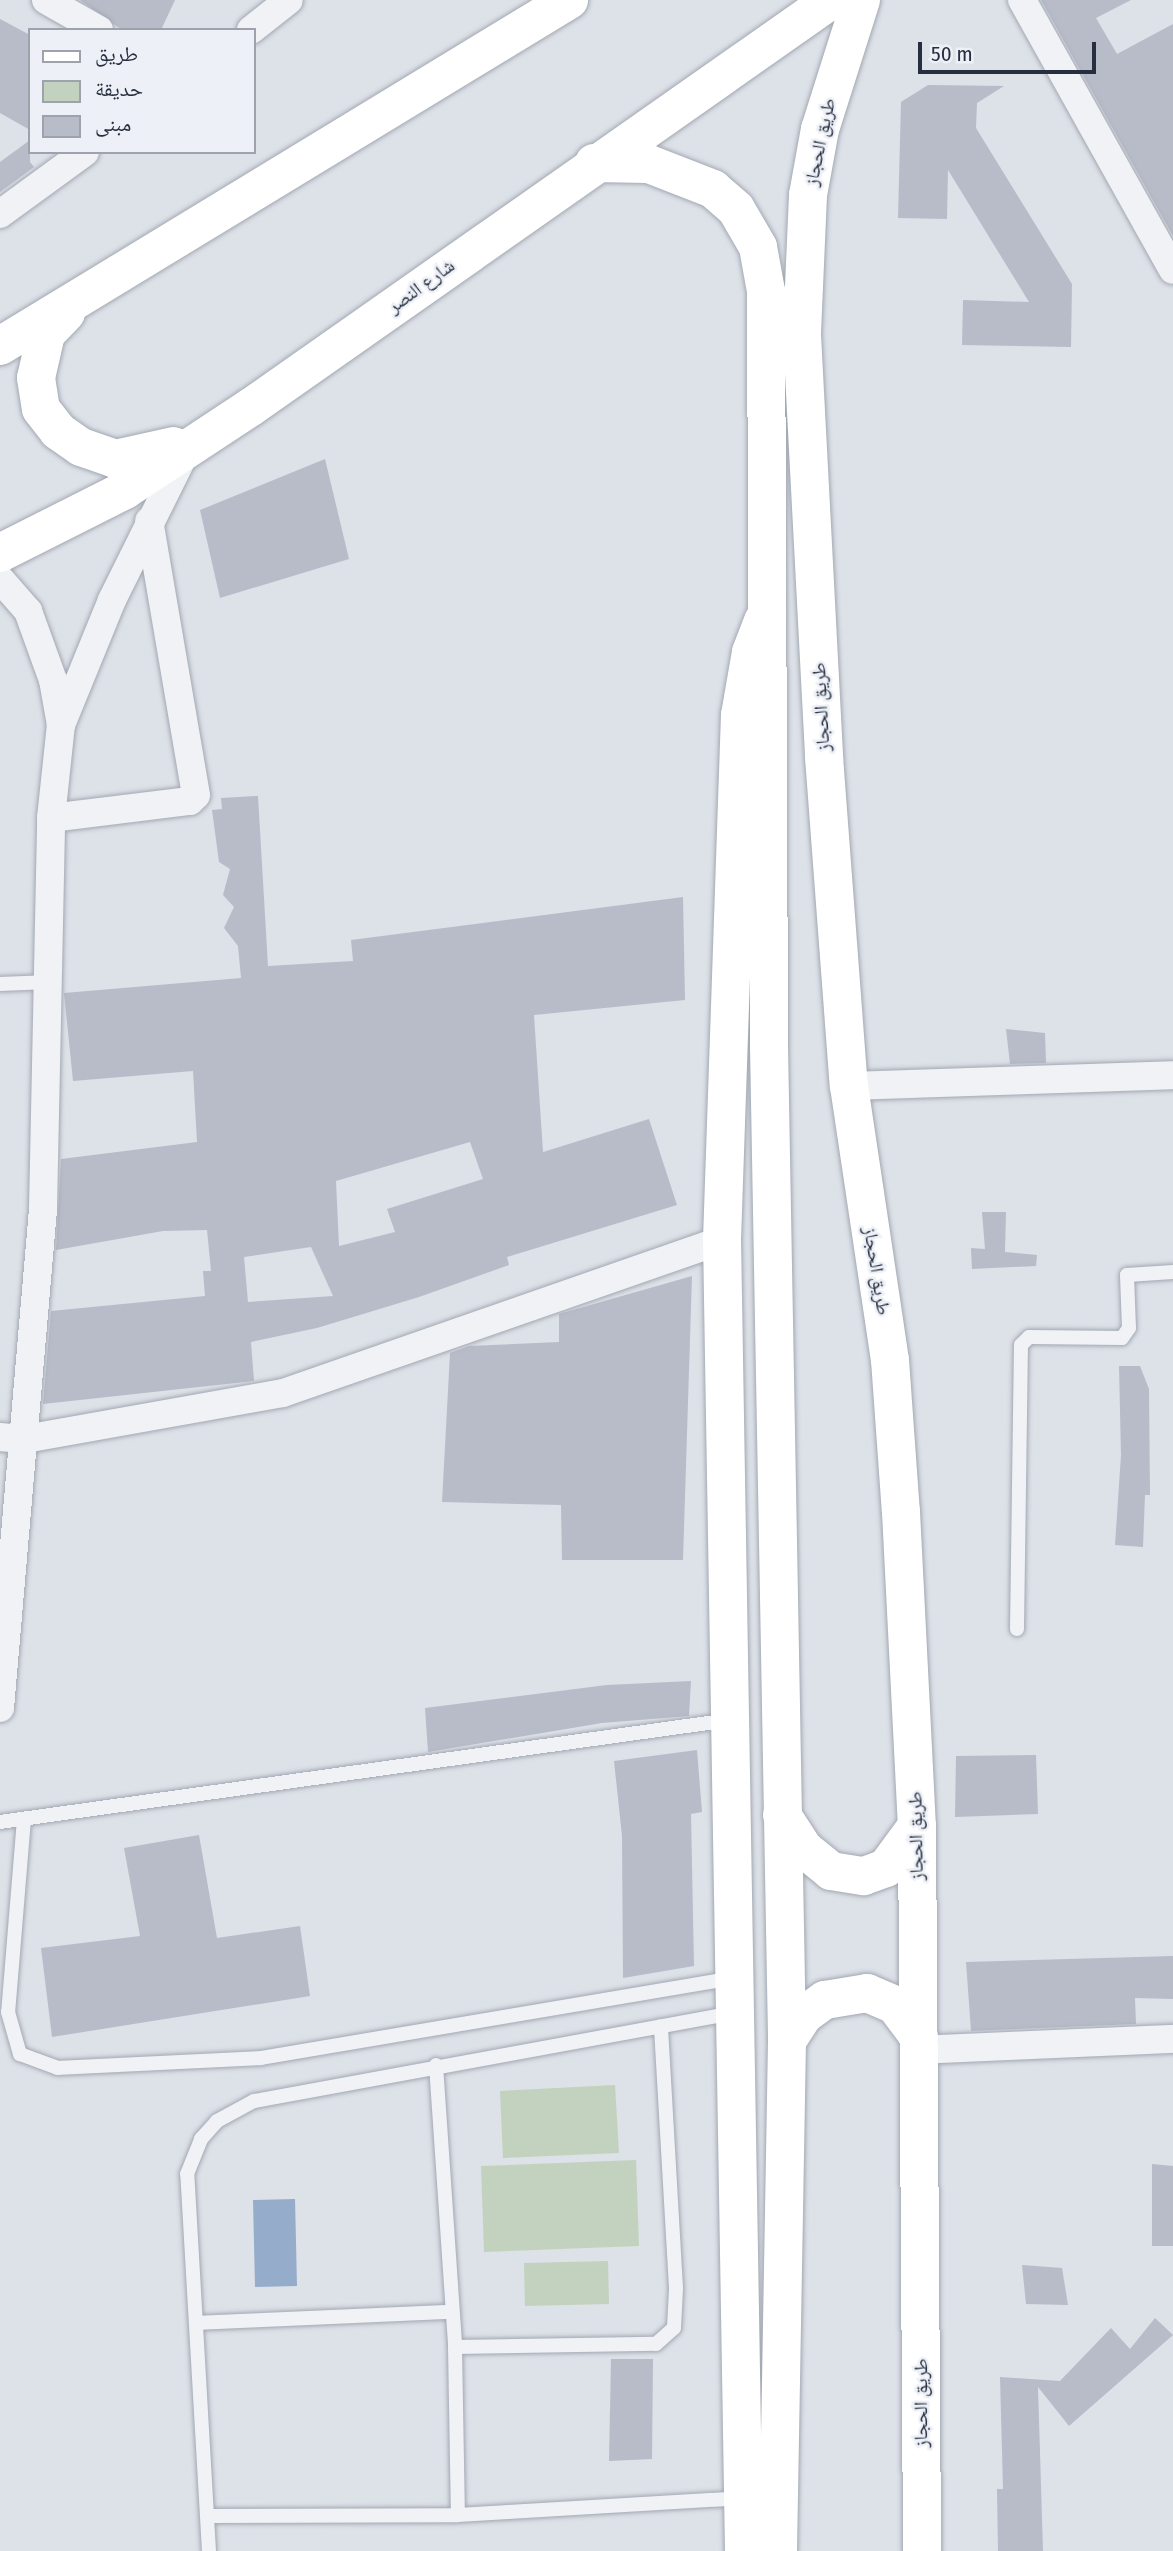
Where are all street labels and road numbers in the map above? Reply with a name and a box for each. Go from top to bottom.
street label: طريق الحجاز [800,96,840,188]
street label: شارع النصر [383,254,459,318]
street label: طريق الحجاز [807,662,835,752]
street label: طريق الحجاز [859,1225,895,1317]
street label: طريق الحجاز [904,1791,928,1881]
street label: طريق الحجاز [910,2358,932,2448]

